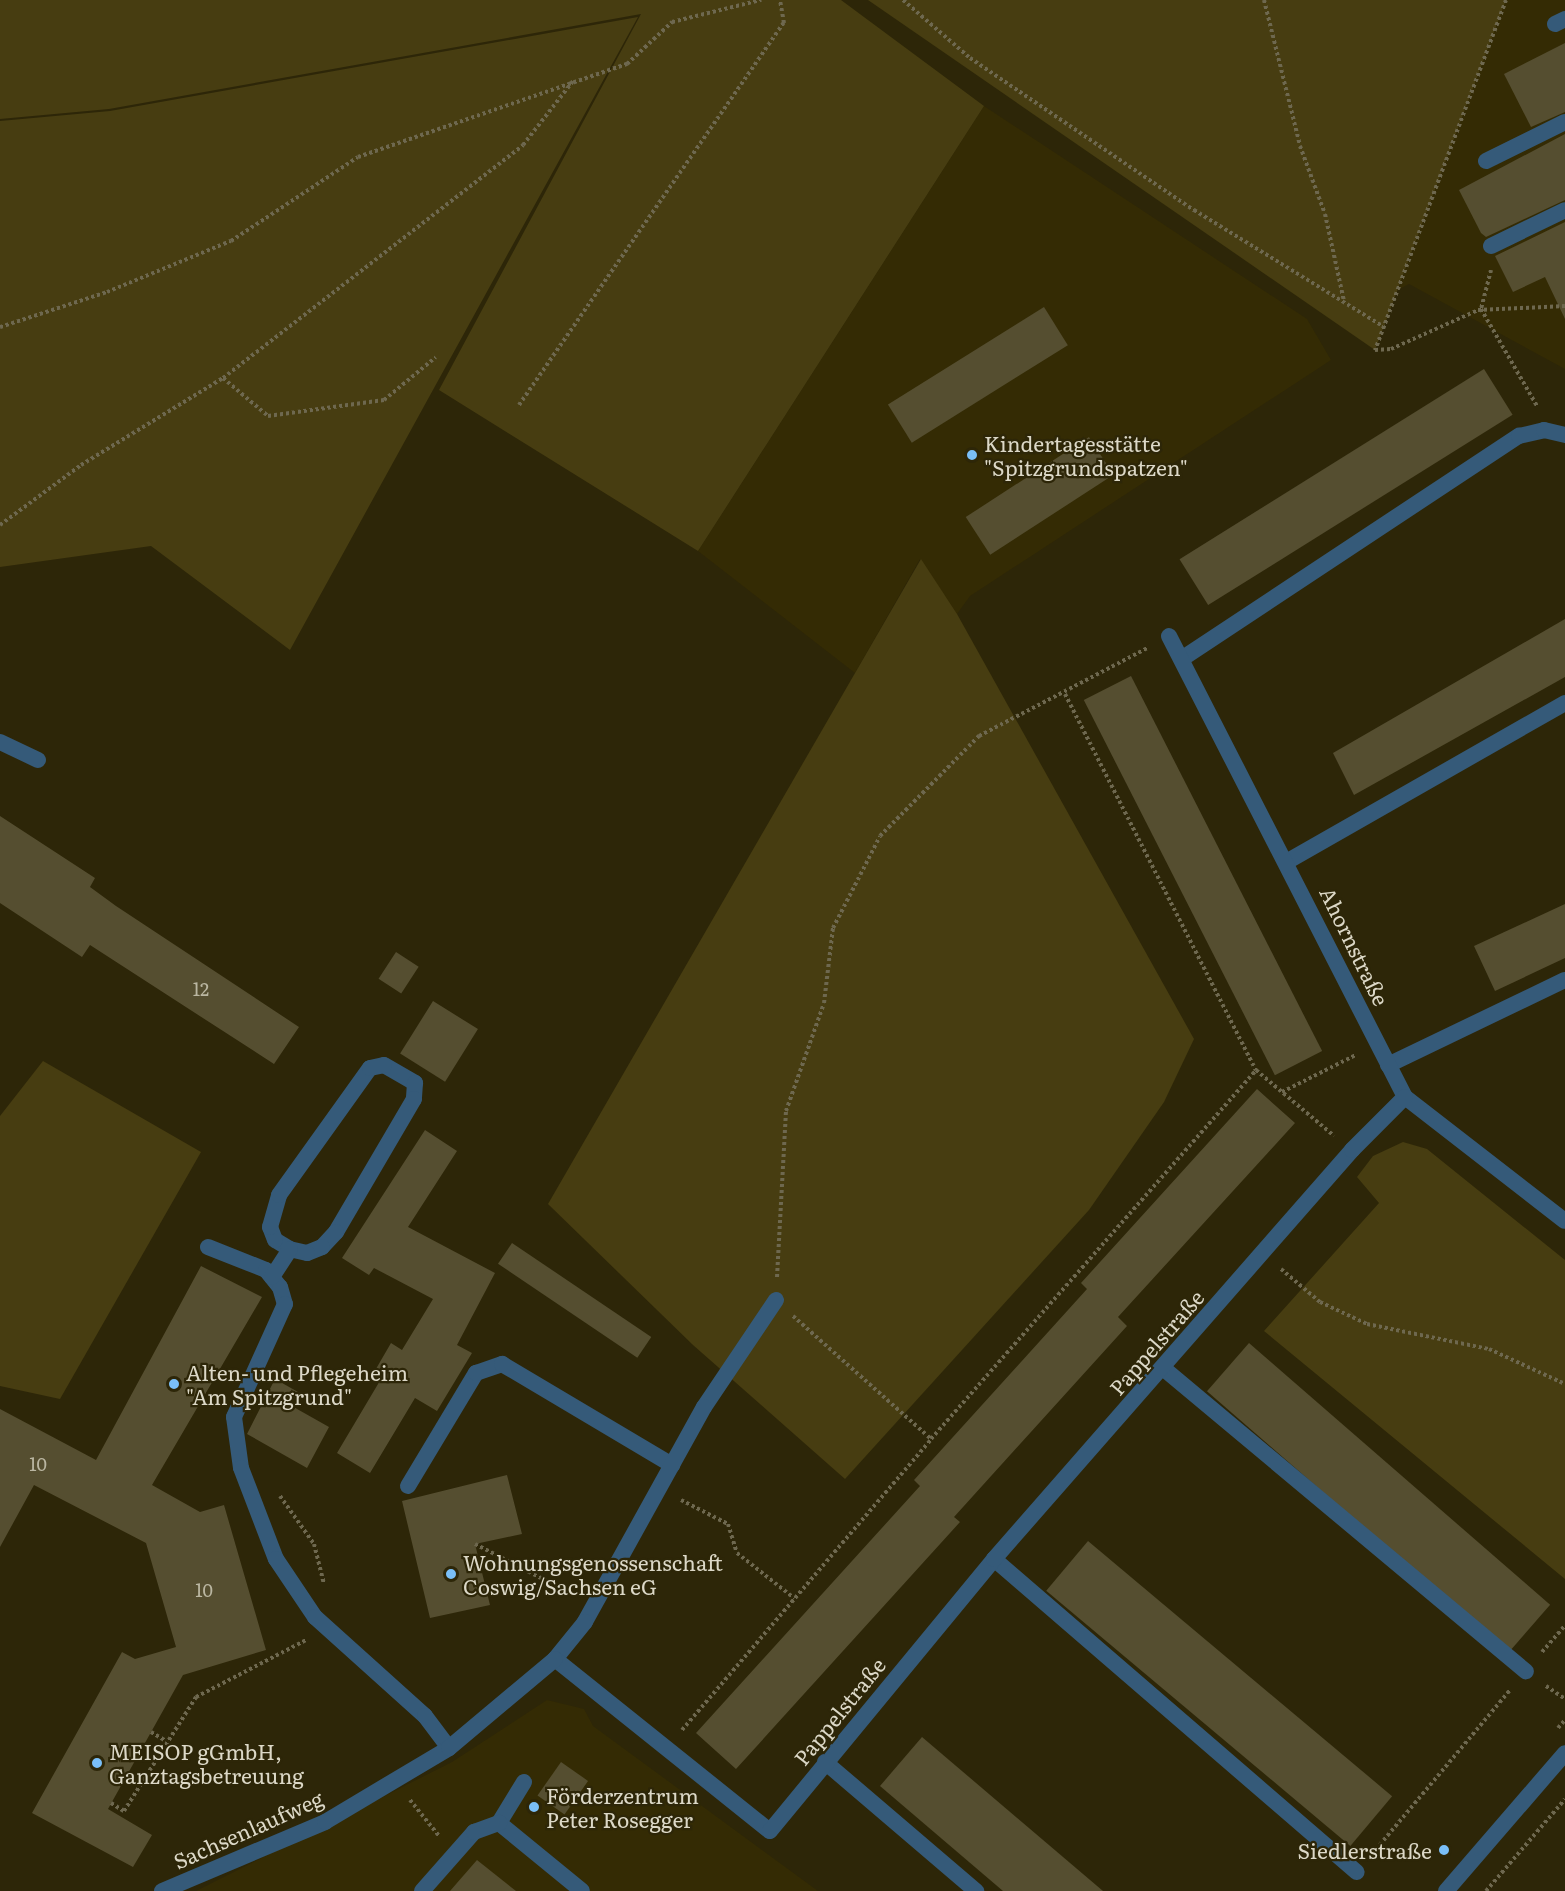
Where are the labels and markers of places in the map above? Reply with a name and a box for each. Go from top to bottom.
place label: Kindertagesstätte "Spitzgrundspatzen" [984,430,1188,480]
marker: Kindertagesstätte "Spitzgrundspatzen" [965,448,979,462]
place label: Alten- und Pflegeheim "Am Spitzgrund" [186,1359,408,1409]
marker: Alten- und Pflegeheim "Am Spitzgrund" [167,1377,181,1391]
place label: Wohnungsgenossenschaft Coswig/Sachsen eG [463,1549,723,1599]
marker: Wohnungsgenossenschaft Coswig/Sachsen eG [444,1567,458,1581]
place label: MEISOP gGmbH, Ganztagsbetreuung [109,1738,304,1788]
marker: MEISOP gGmbH, Ganztagsbetreuung [90,1756,104,1770]
place label: Förderzentrum Peter Rosegger [546,1782,699,1832]
marker: Förderzentrum Peter Rosegger [527,1800,541,1814]
place label: Siedlerstraße [1298,1837,1432,1863]
marker: Siedlerstraße [1437,1843,1451,1857]

